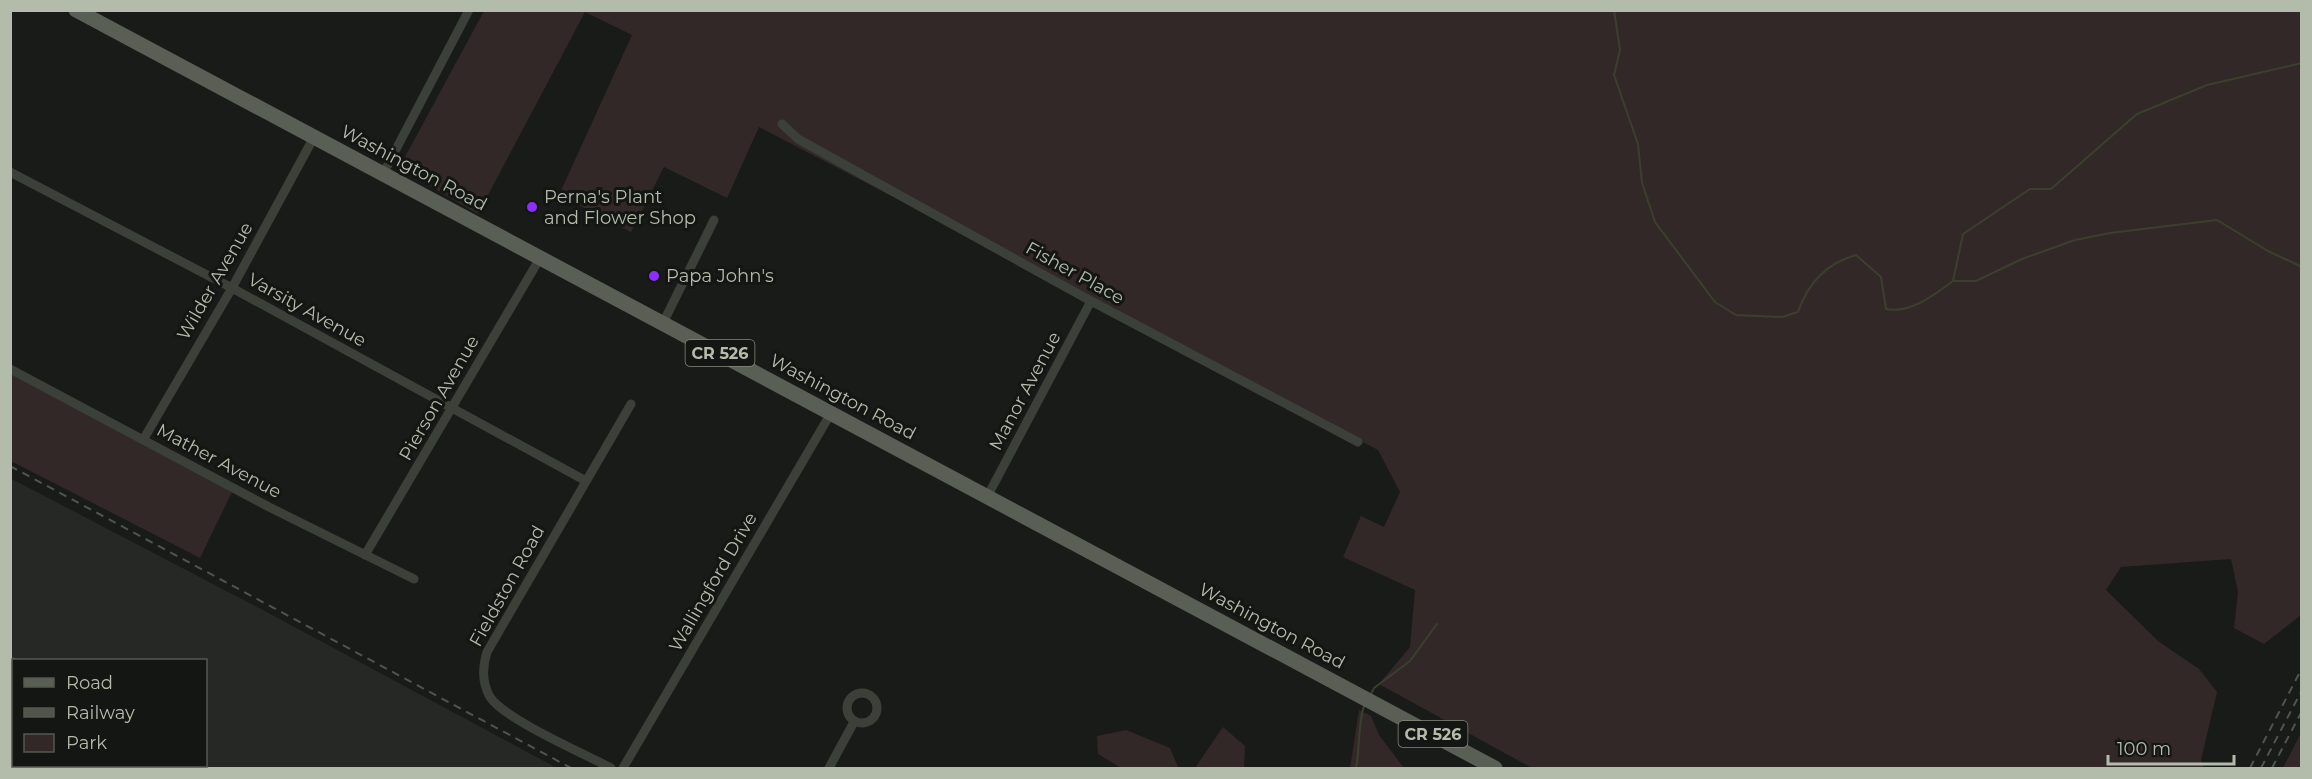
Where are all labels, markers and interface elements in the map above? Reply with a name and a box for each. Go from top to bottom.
street label: Washington Road [337,120,491,216]
place label: Perna's Plant and Flower Shop [544,186,696,229]
marker: Perna's Plant and Flower Shop [525,200,539,214]
street label: Wilder Avenue [172,218,258,344]
street label: Fisher Place [1022,237,1128,309]
place label: Papa John's [666,265,774,287]
street label: Varsity Avenue [244,268,370,352]
marker: Papa John's [647,269,661,283]
street label: Manor Avenue [985,328,1066,454]
street label: Pierson Avenue [394,331,484,464]
road number: CR 526 [686,340,754,366]
street label: Washington Road [766,349,920,445]
street label: Mather Avenue [153,419,285,503]
street label: Wallingford Drive [664,508,762,655]
street label: Fieldston Road [465,522,549,650]
street label: Washington Road [1195,578,1349,674]
legend [12,659,207,767]
text: Road [66,672,113,694]
text: Railway [66,702,135,724]
road number: CR 526 [1398,721,1468,747]
scale bar [2108,728,2234,766]
text: Park [66,732,107,754]
text: 100 m [2117,738,2171,760]

